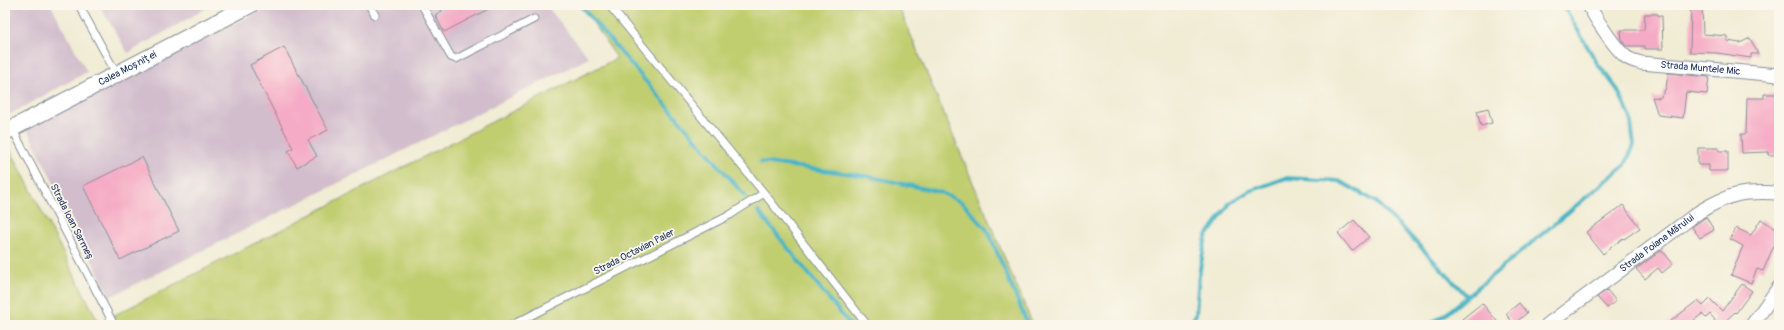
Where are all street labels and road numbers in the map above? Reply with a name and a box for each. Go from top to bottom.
street label: Calea Moșniței [96,48,159,88]
street label: Strada Muntele Mic [1660,59,1741,78]
street label: Strada Ioan Sarmeș [48,182,96,262]
street label: Strada Poiana Mărului [1617,212,1697,275]
street label: Strada Octavian Paler [592,226,677,278]

